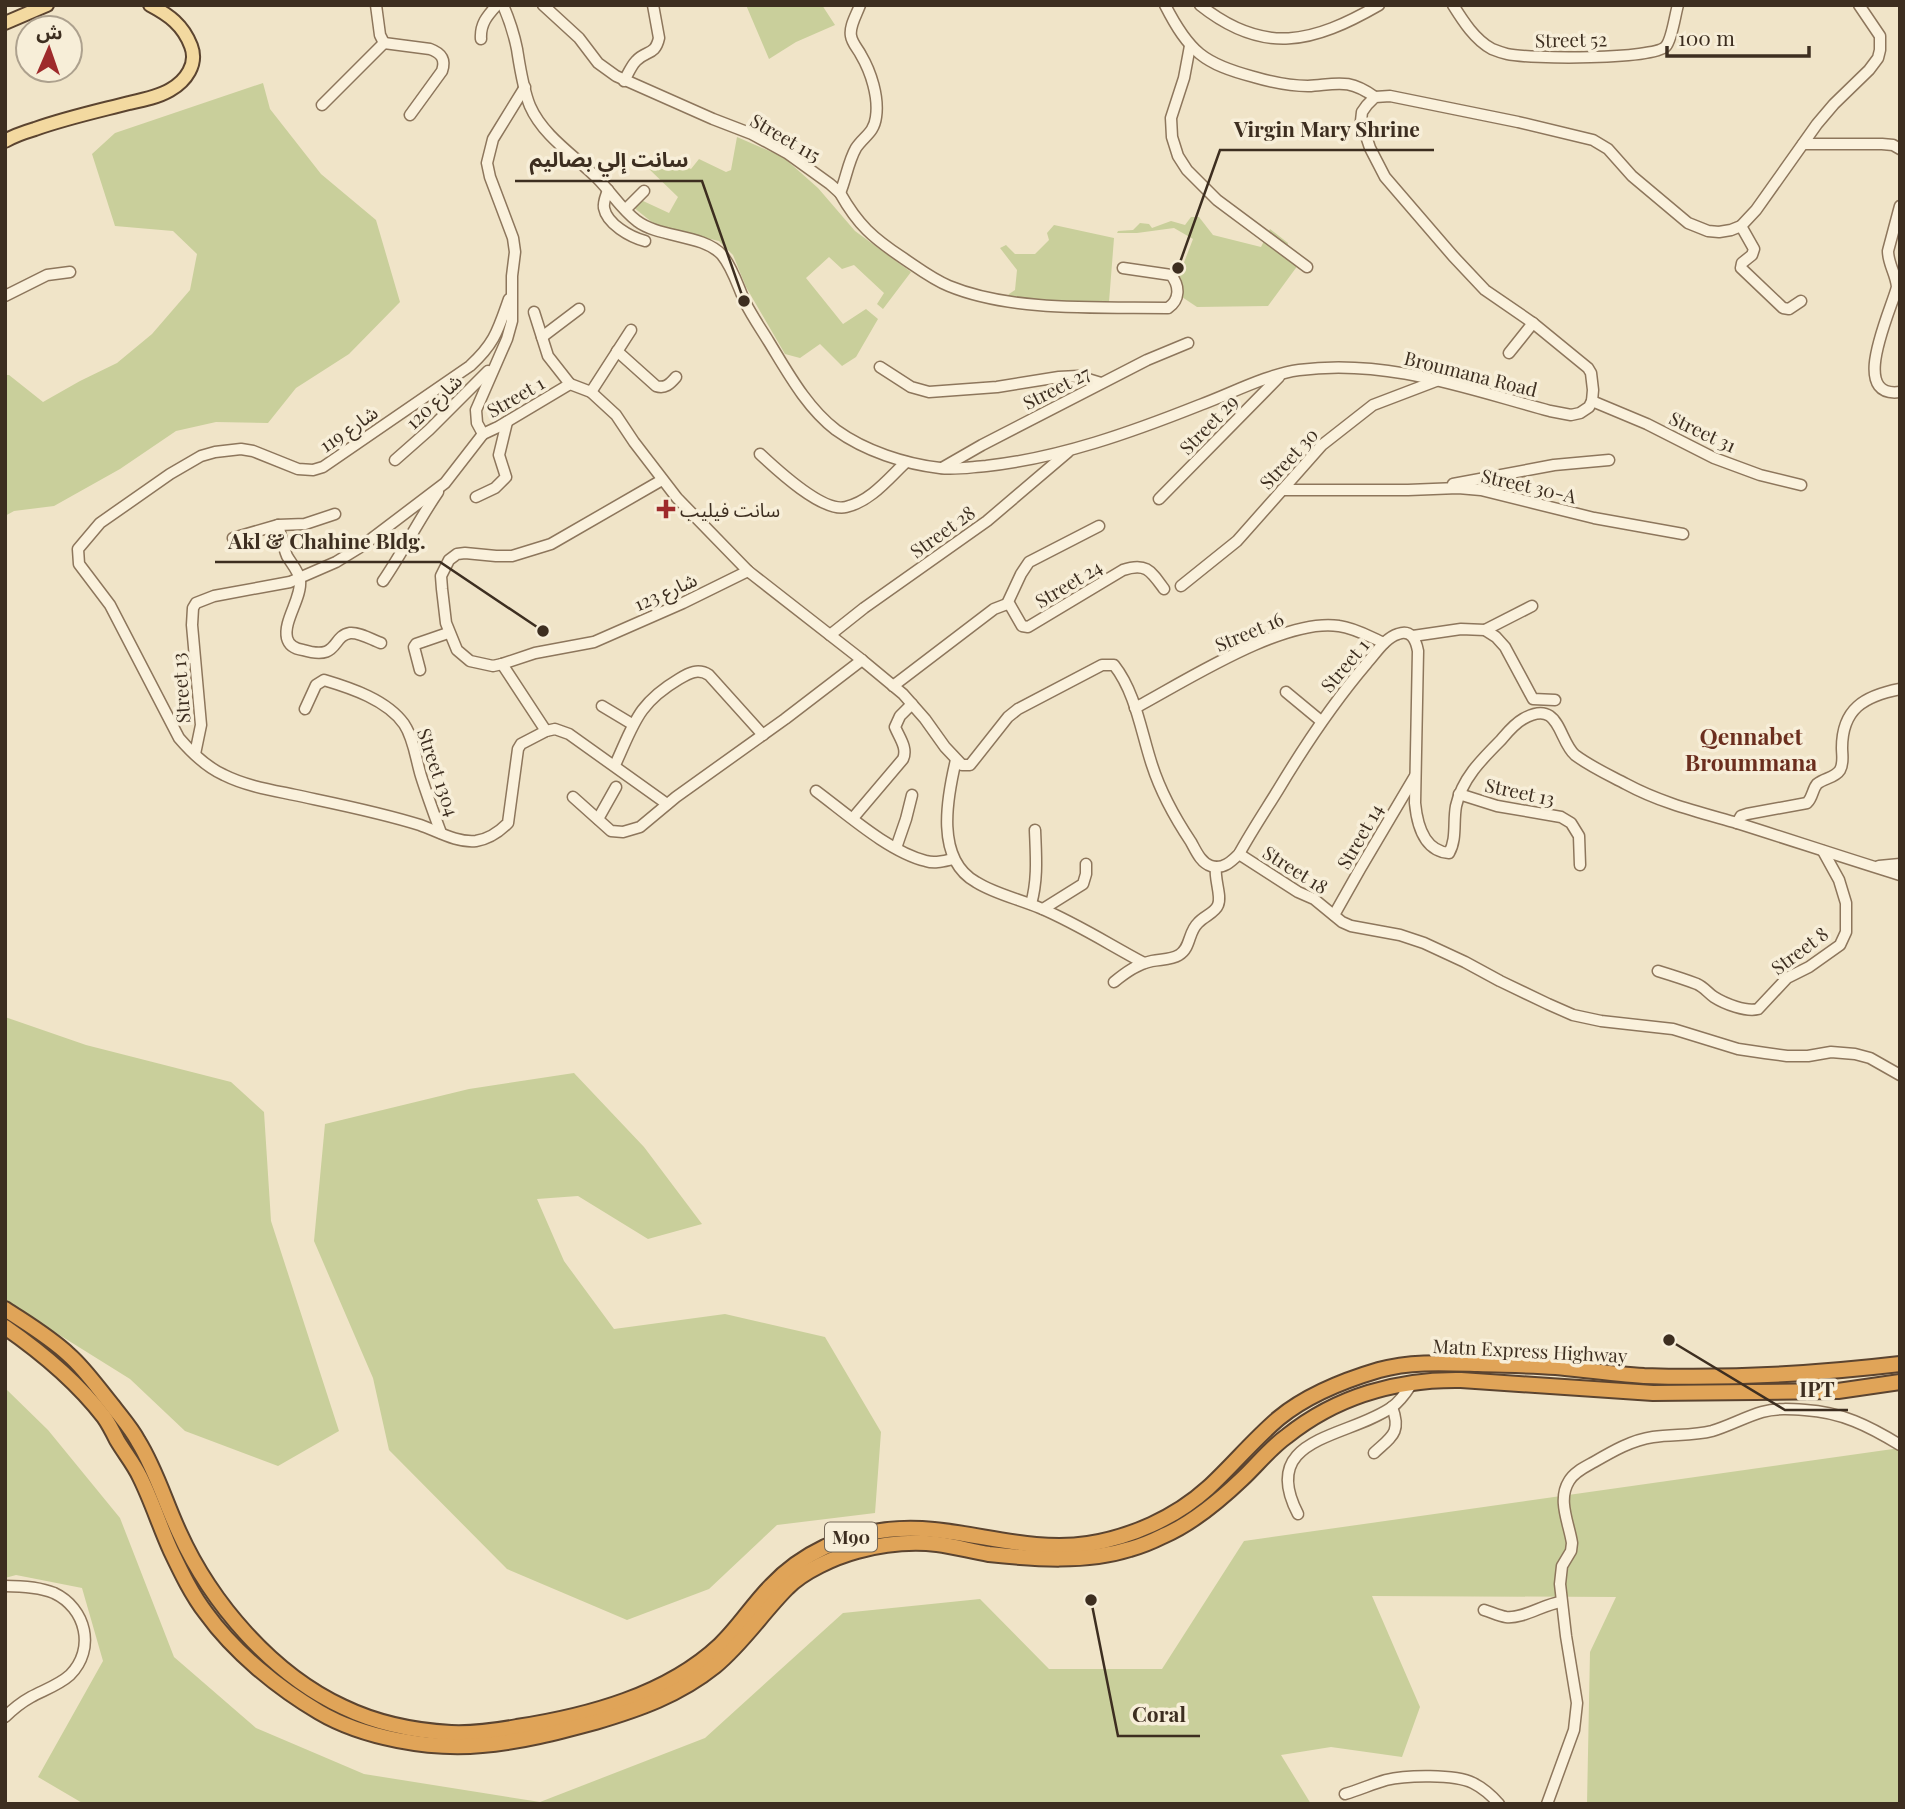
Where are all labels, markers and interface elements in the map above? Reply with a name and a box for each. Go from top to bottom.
north arrow [14,14,84,84]
scale bar [1667,14,1809,58]
text: ش [36,18,63,44]
text: 100 m [1678,23,1735,51]
street label: Street 52 [1535,25,1607,53]
street label: Street 115 [746,106,826,168]
callout: Virgin Mary Shrine [1220,108,1434,150]
text: Virgin Mary Shrine [1233,114,1420,142]
callout: سانت إلي بصاليم [515,139,702,181]
text: سانت إلي بصاليم [530,144,688,177]
street label: Broumana Road [1402,344,1540,402]
street label: Street 27 [1018,359,1094,415]
street label: شارع 120 [399,368,468,436]
street label: Street 1 [481,369,549,423]
street label: Street 29 [1173,388,1243,460]
street label: شارع 119 [314,399,383,459]
street label: Street 31 [1665,404,1741,458]
street label: Street 30 [1253,422,1323,494]
street label: Street 30-A [1479,461,1580,509]
place label: سانت فيليب [680,496,780,522]
street label: Street 28 [904,499,980,563]
marker: سانت فيليب [658,501,674,517]
callout: Akl & Chahine Bldg. [215,520,440,562]
text: Akl & Chahine Bldg. [227,526,426,554]
street label: Street 24 [1030,553,1106,613]
street label: شارع 123 [629,566,701,618]
street label: Street 16 [1211,605,1288,657]
street label: Street 1 [1314,633,1374,697]
street label: Street 13 [165,652,195,724]
district label: Qennabet Broummana [1685,720,1817,777]
street label: Street 1304 [412,725,466,819]
street label: Street 13 [1483,771,1557,811]
street label: Street 14 [1330,798,1388,874]
street label: Street 18 [1258,839,1334,899]
street label: Street 8 [1765,920,1833,980]
street label: Matn Express Highway [1432,1332,1628,1368]
callout: IPT [1785,1368,1848,1410]
text: IPT [1799,1374,1835,1402]
road number: M90 [825,1522,877,1552]
callout: Coral [1118,1694,1200,1736]
text: Coral [1132,1699,1186,1727]

